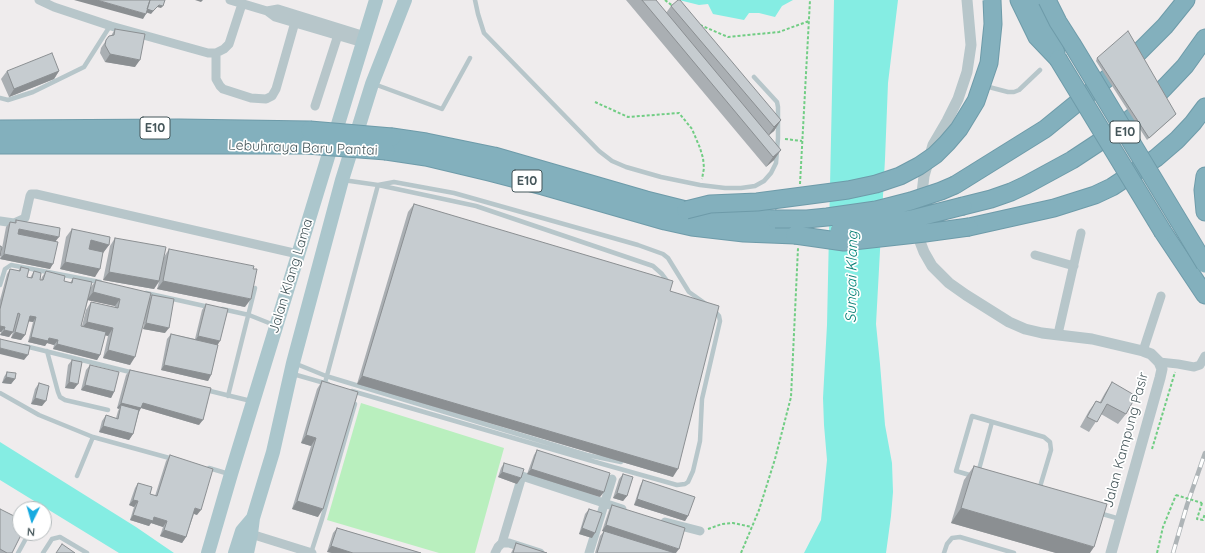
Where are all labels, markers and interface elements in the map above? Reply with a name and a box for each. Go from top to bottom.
road number: E10 [140,117,170,139]
road number: E10 [1110,121,1140,143]
street label: Lebuhraya Baru Pantai [228,137,378,159]
road number: E10 [512,170,542,192]
street label: Jalan Klang Lama [266,217,316,335]
water label: Sungai Klang [842,231,862,323]
street label: Jalan Kampung Pasir [1100,370,1152,510]
north arrow [12,501,52,541]
text: N [26,525,36,539]

